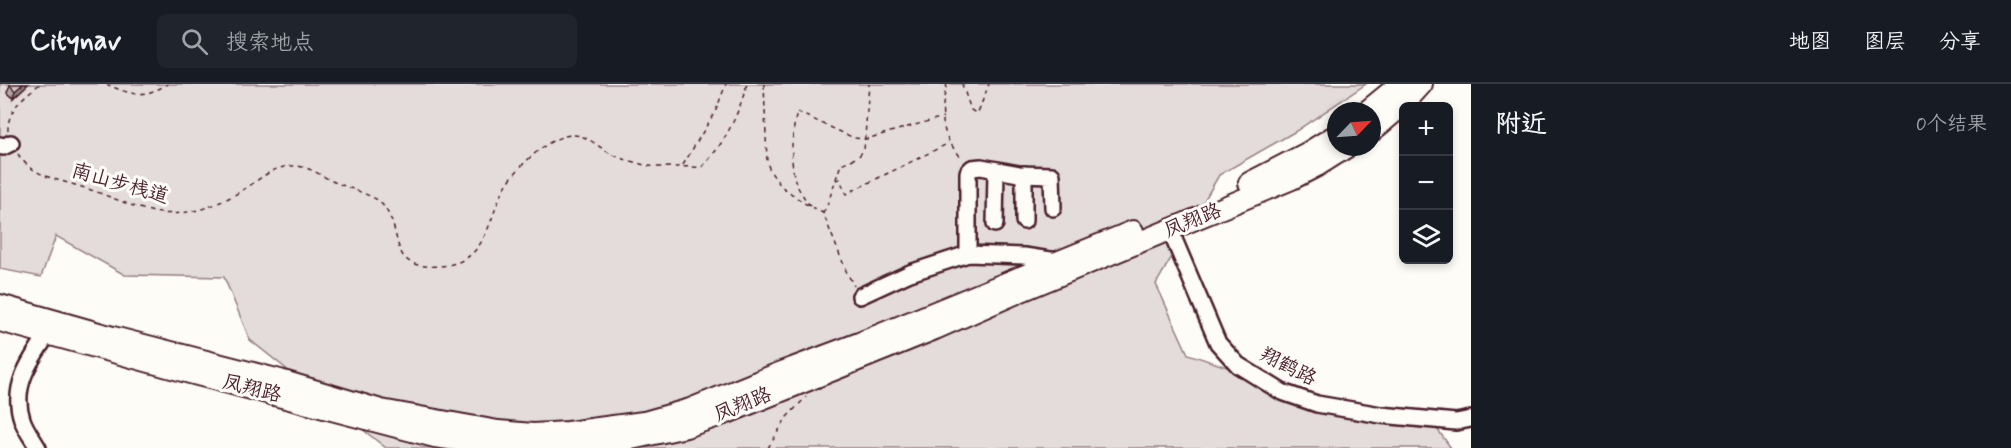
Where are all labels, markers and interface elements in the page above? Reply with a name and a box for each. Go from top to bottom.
search box [157,14,577,68]
text: Citynav [30,23,121,60]
icon: search [178,25,211,58]
text: 地图 [1789,28,1831,56]
text: 图层 [1864,28,1906,56]
text: 分享 [1939,28,1981,56]
text: 搜索地点 [226,29,314,57]
north arrow [1327,102,1381,156]
map controls [1399,102,1453,264]
button: + [1399,102,1453,156]
text: 附近 [1495,108,1547,142]
text: 0个结果 [1916,111,1987,138]
button: − [1399,156,1453,210]
street label: 南山步栈道 [68,157,172,211]
street label: 凤翔路 [1160,197,1227,245]
button: layers [1399,210,1453,264]
street label: 翔鹤路 [1255,341,1322,393]
street label: 凤翔路 [220,369,285,410]
street label: 凤翔路 [710,381,777,429]

